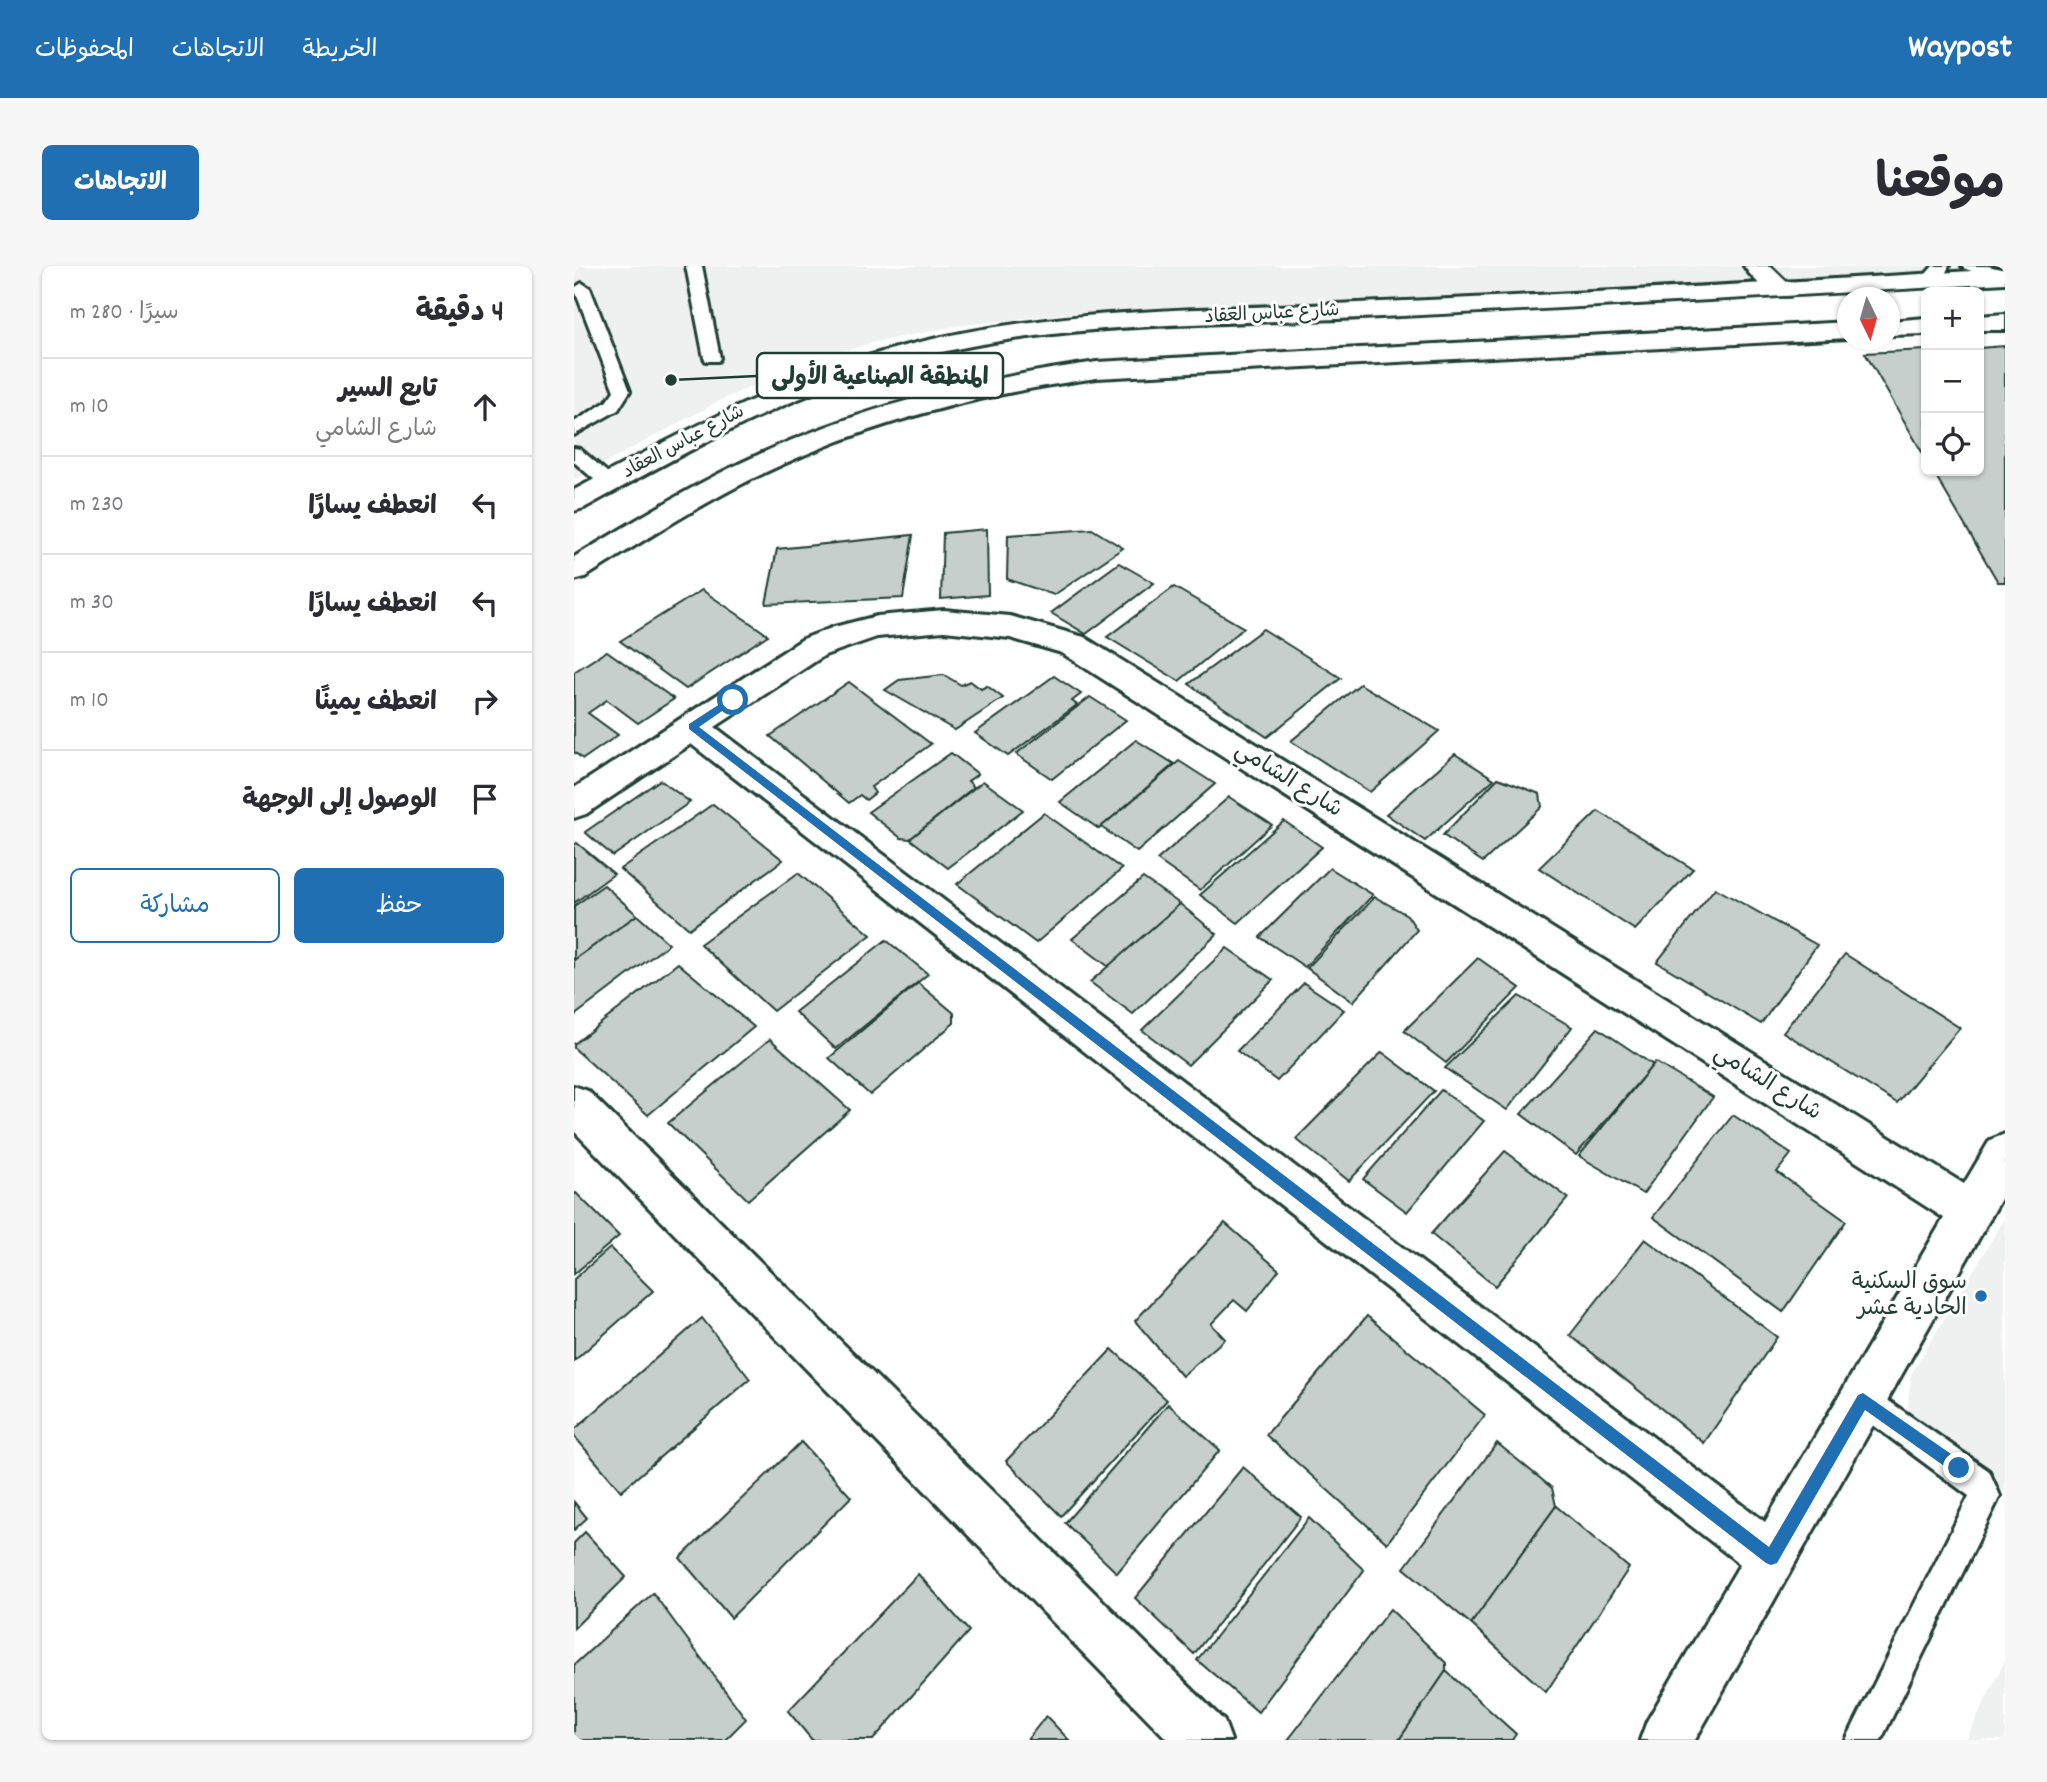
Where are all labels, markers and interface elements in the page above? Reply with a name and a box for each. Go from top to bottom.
text: Waypost [1908,26,2012,73]
text: المحفوظات [35,34,134,68]
text: الاتجاهات [172,34,265,68]
text: الخريطة [303,34,377,68]
button: الاتجاهات [42,145,199,220]
text: موقعنا [1875,151,2005,221]
north arrow [1837,287,1900,350]
map controls [1921,287,1984,476]
button: + [1921,287,1984,350]
text: 4 دقيقة [415,293,504,336]
text: سيرًا · 280 m [70,297,179,330]
street label: شارع عباس العقاد [1204,298,1340,332]
button: − [1921,350,1984,413]
callout: المنطقة الصناعية الأولى [757,353,1003,398]
text: المنطقة الصناعية الأولى [771,359,989,396]
text: تابع السير [338,372,437,409]
icon: ahead [466,388,504,426]
text: 10 m [70,391,109,424]
street label: شارع عباس العقاد [618,399,750,487]
button: locate [1921,413,1984,476]
text: شارع الشامي [315,414,437,447]
icon: left [466,486,504,524]
text: 230 m [70,489,124,522]
text: انعطف يسارًا [308,489,437,526]
icon: left [466,584,504,622]
text: 30 m [70,587,114,620]
text: انعطف يسارًا [308,587,437,624]
icon: right [466,682,504,720]
route start [717,684,748,715]
text: 10 m [70,685,109,718]
text: انعطف يمينًا [315,685,437,722]
street label: شارع الشامي [1227,735,1348,828]
icon: arrive [466,780,504,818]
text: الوصول إلى الوجهة [242,783,437,820]
button: مشاركة [70,868,280,943]
button: حفظ [294,868,504,943]
street label: شارع الشامي [1706,1038,1827,1131]
place label: سوق السكنية الحادية عشر [1852,1267,1967,1326]
marker: سوق السكنية الحادية عشر [1973,1288,1989,1304]
route end [1943,1452,1974,1483]

